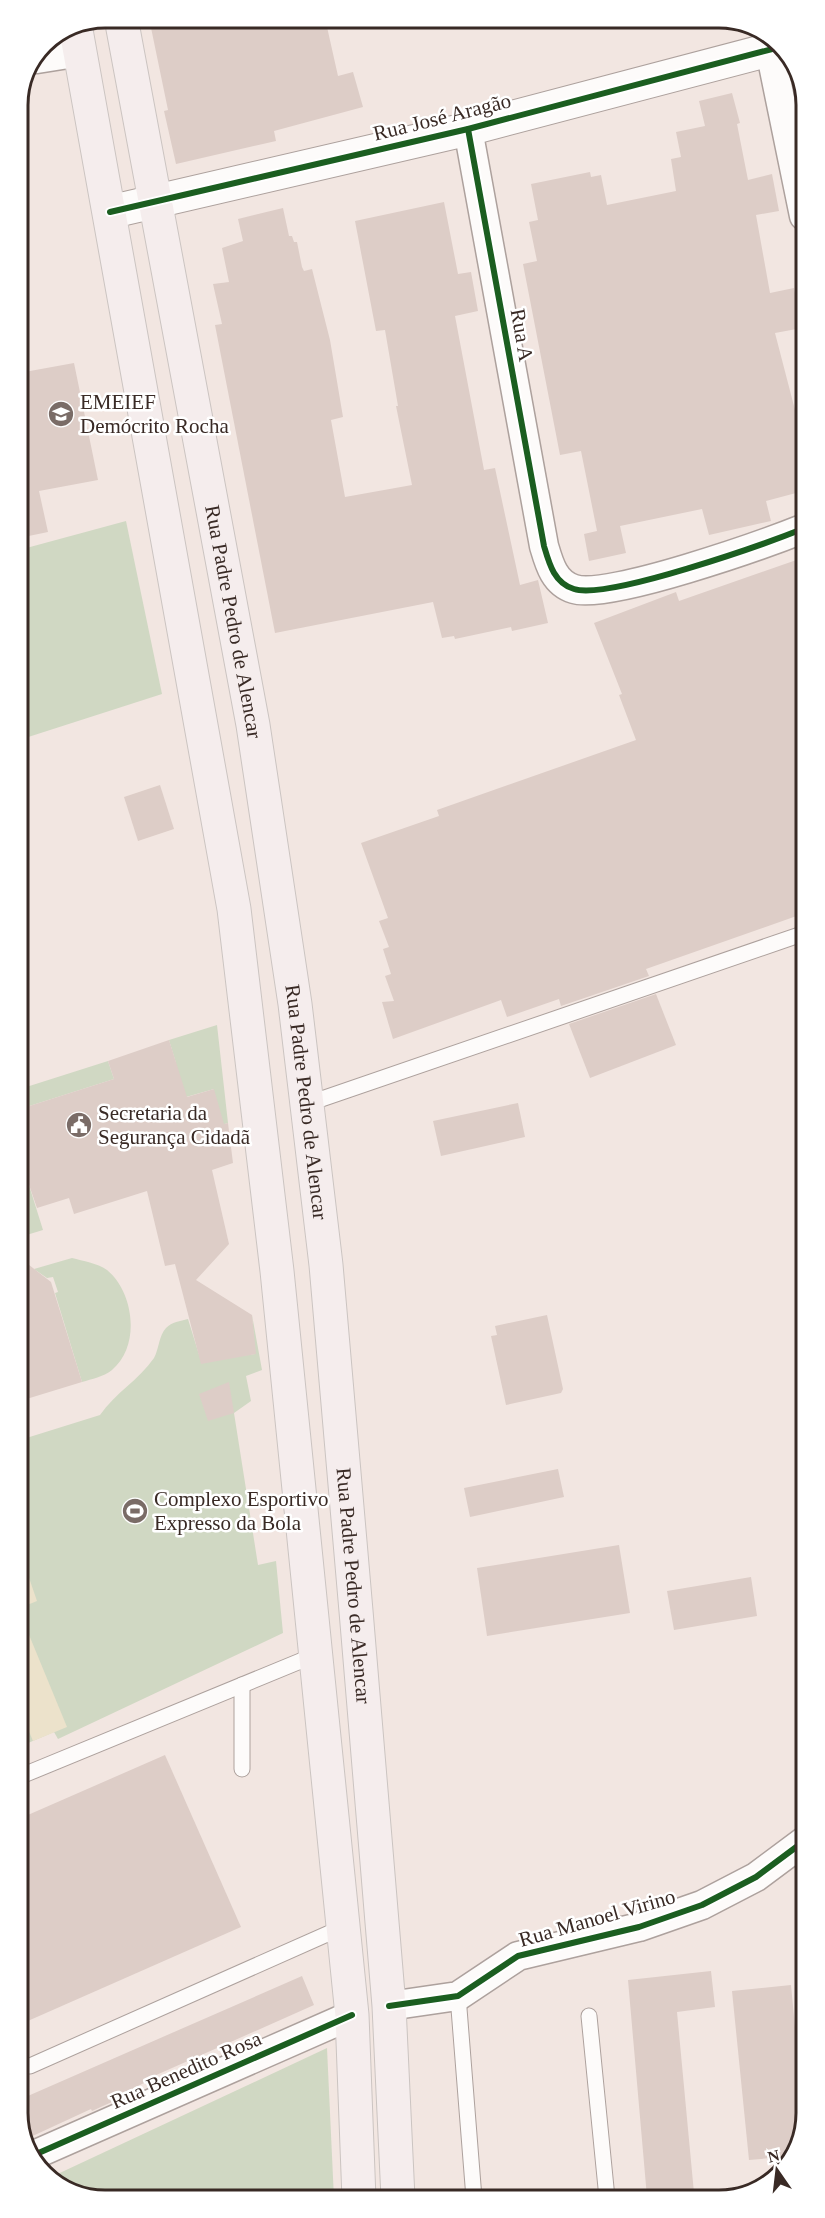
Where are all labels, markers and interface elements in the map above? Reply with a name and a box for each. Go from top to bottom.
street label: Rua José Aragão [371,88,513,146]
street label: Rua A [506,307,539,364]
place label: EMEIEF Demócrito Rocha [80,390,229,438]
school or university icon: EMEIEF Demócrito Rocha [46,399,76,429]
street label: Rua Padre Pedro de Alencar [200,503,267,740]
street label: Rua Padre Pedro de Alencar [280,983,333,1221]
place label: Secretaria da Segurança Cidadã [98,1101,251,1149]
public building icon: Secretaria da Segurança Cidadã [64,1110,94,1140]
street label: Rua Padre Pedro de Alencar [332,1467,376,1705]
place label: Complexo Esportivo Expresso da Bola [154,1487,328,1535]
sports icon: Complexo Esportivo Expresso da Bola [120,1496,150,1526]
street label: Rua Manoel Virino [516,1884,678,1952]
street label: Rua Benedito Rosa [107,2026,266,2114]
north arrow [747,2140,807,2200]
text: N [766,2146,782,2166]

